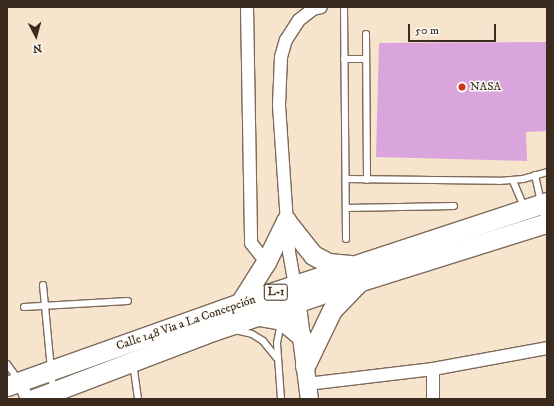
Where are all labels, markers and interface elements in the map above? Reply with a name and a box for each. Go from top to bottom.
north arrow [16,16,56,56]
scale bar [410,16,498,42]
text: 50 m [415,23,439,38]
text: N [32,41,42,55]
place label: NASA [470,80,501,94]
marker: NASA [457,82,467,92]
road number: L-1 [263,283,289,301]
street label: Calle 148 Via a La Concepción [114,292,258,354]

